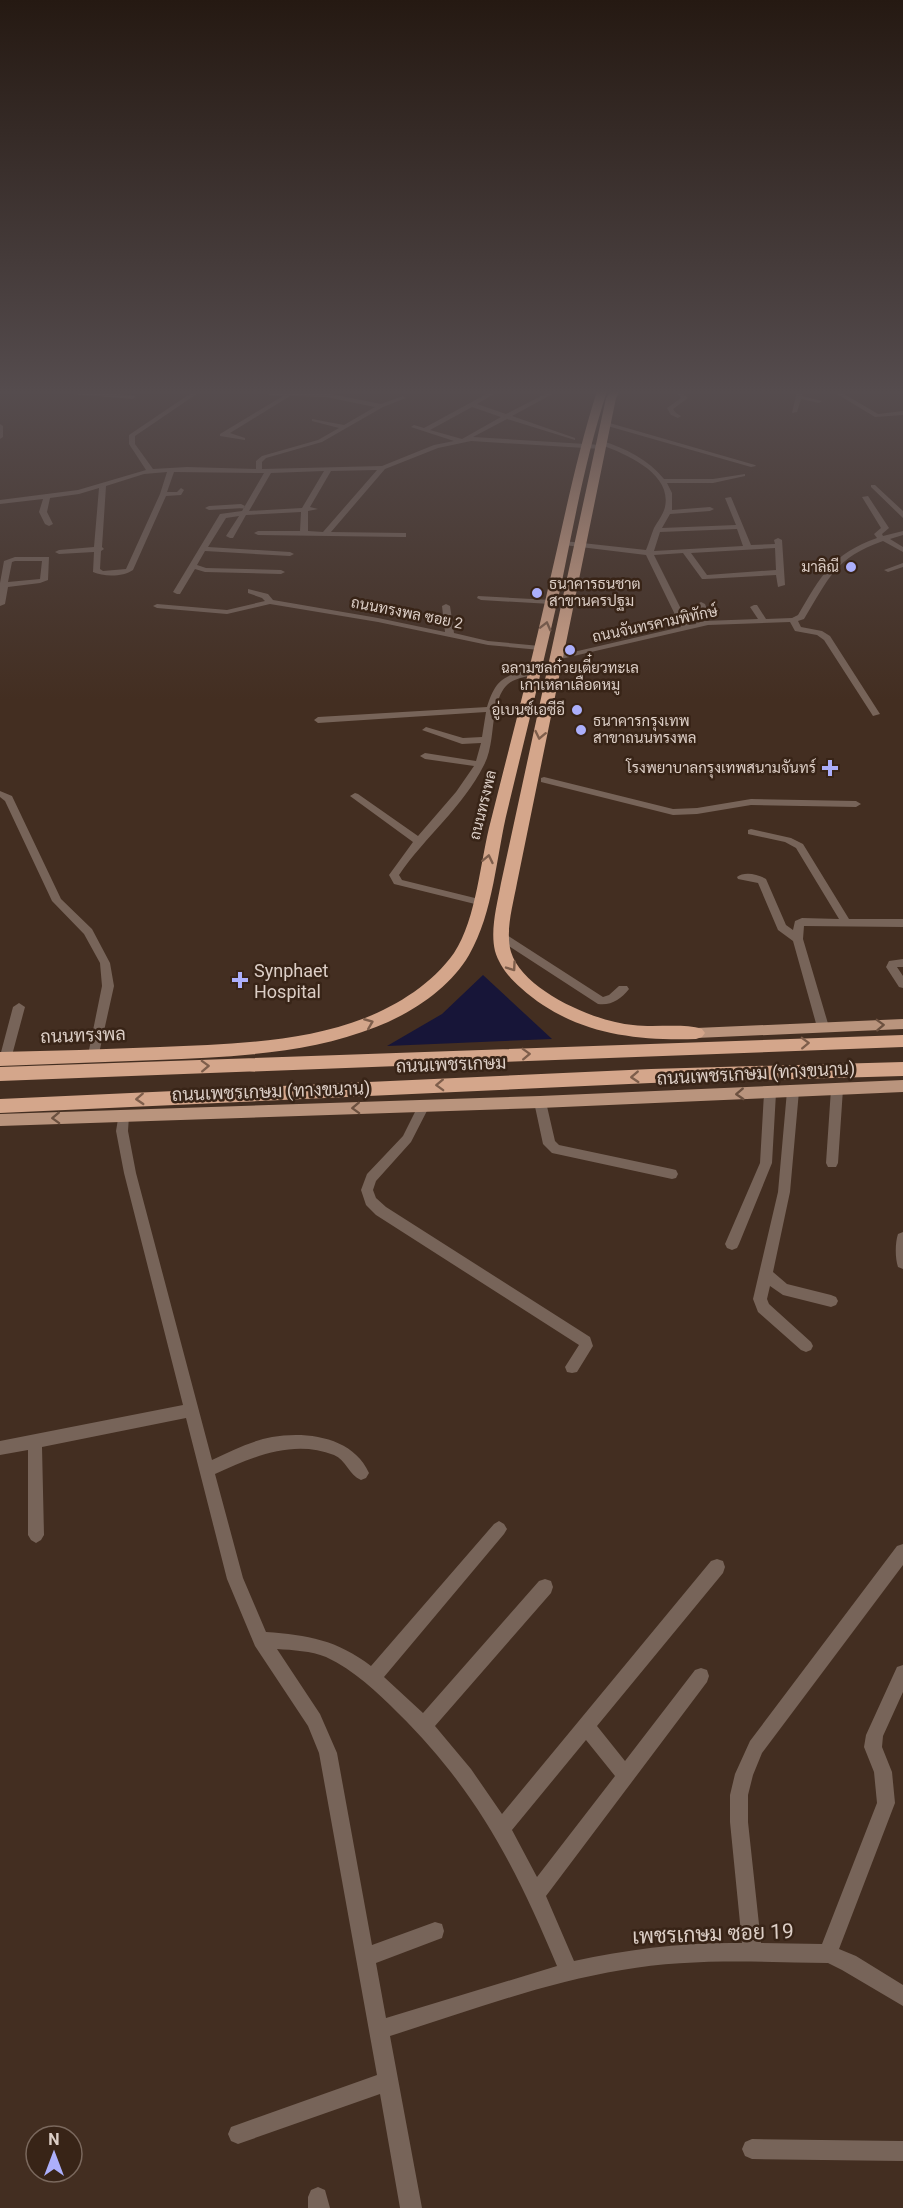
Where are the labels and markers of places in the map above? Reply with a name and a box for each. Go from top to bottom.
place label: มาลิณี [801,557,839,576]
marker: มาลิณี [844,560,858,574]
place label: ธนาคารธนชาต สาขานครปฐม [549,575,641,611]
marker: ธนาคารธนชาต สาขานครปฐม [530,586,544,600]
marker: ฉลามชลก๋วยเตี๋ยวทะเล เกาเหลาเลือดหมู [563,643,577,657]
place label: ฉลามชลก๋วยเตี๋ยวทะเล เกาเหลาเลือดหมู [501,653,639,695]
place label: อู่เบนซ์เอซีอี [492,700,565,720]
marker: อู่เบนซ์เอซีอี [570,703,584,717]
place label: ธนาคารกรุงเทพ สาขาถนนทรงพล [593,712,696,747]
marker: ธนาคารกรุงเทพ สาขาถนนทรงพล [574,723,588,737]
place label: โรงพยาบาลกรุงเทพสนามจันทร์ [625,758,816,779]
marker: โรงพยาบาลกรุงเทพสนามจันทร์ [821,759,839,777]
place label: Synphaet Hospital [254,960,329,1002]
marker: Synphaet Hospital [231,971,249,989]

